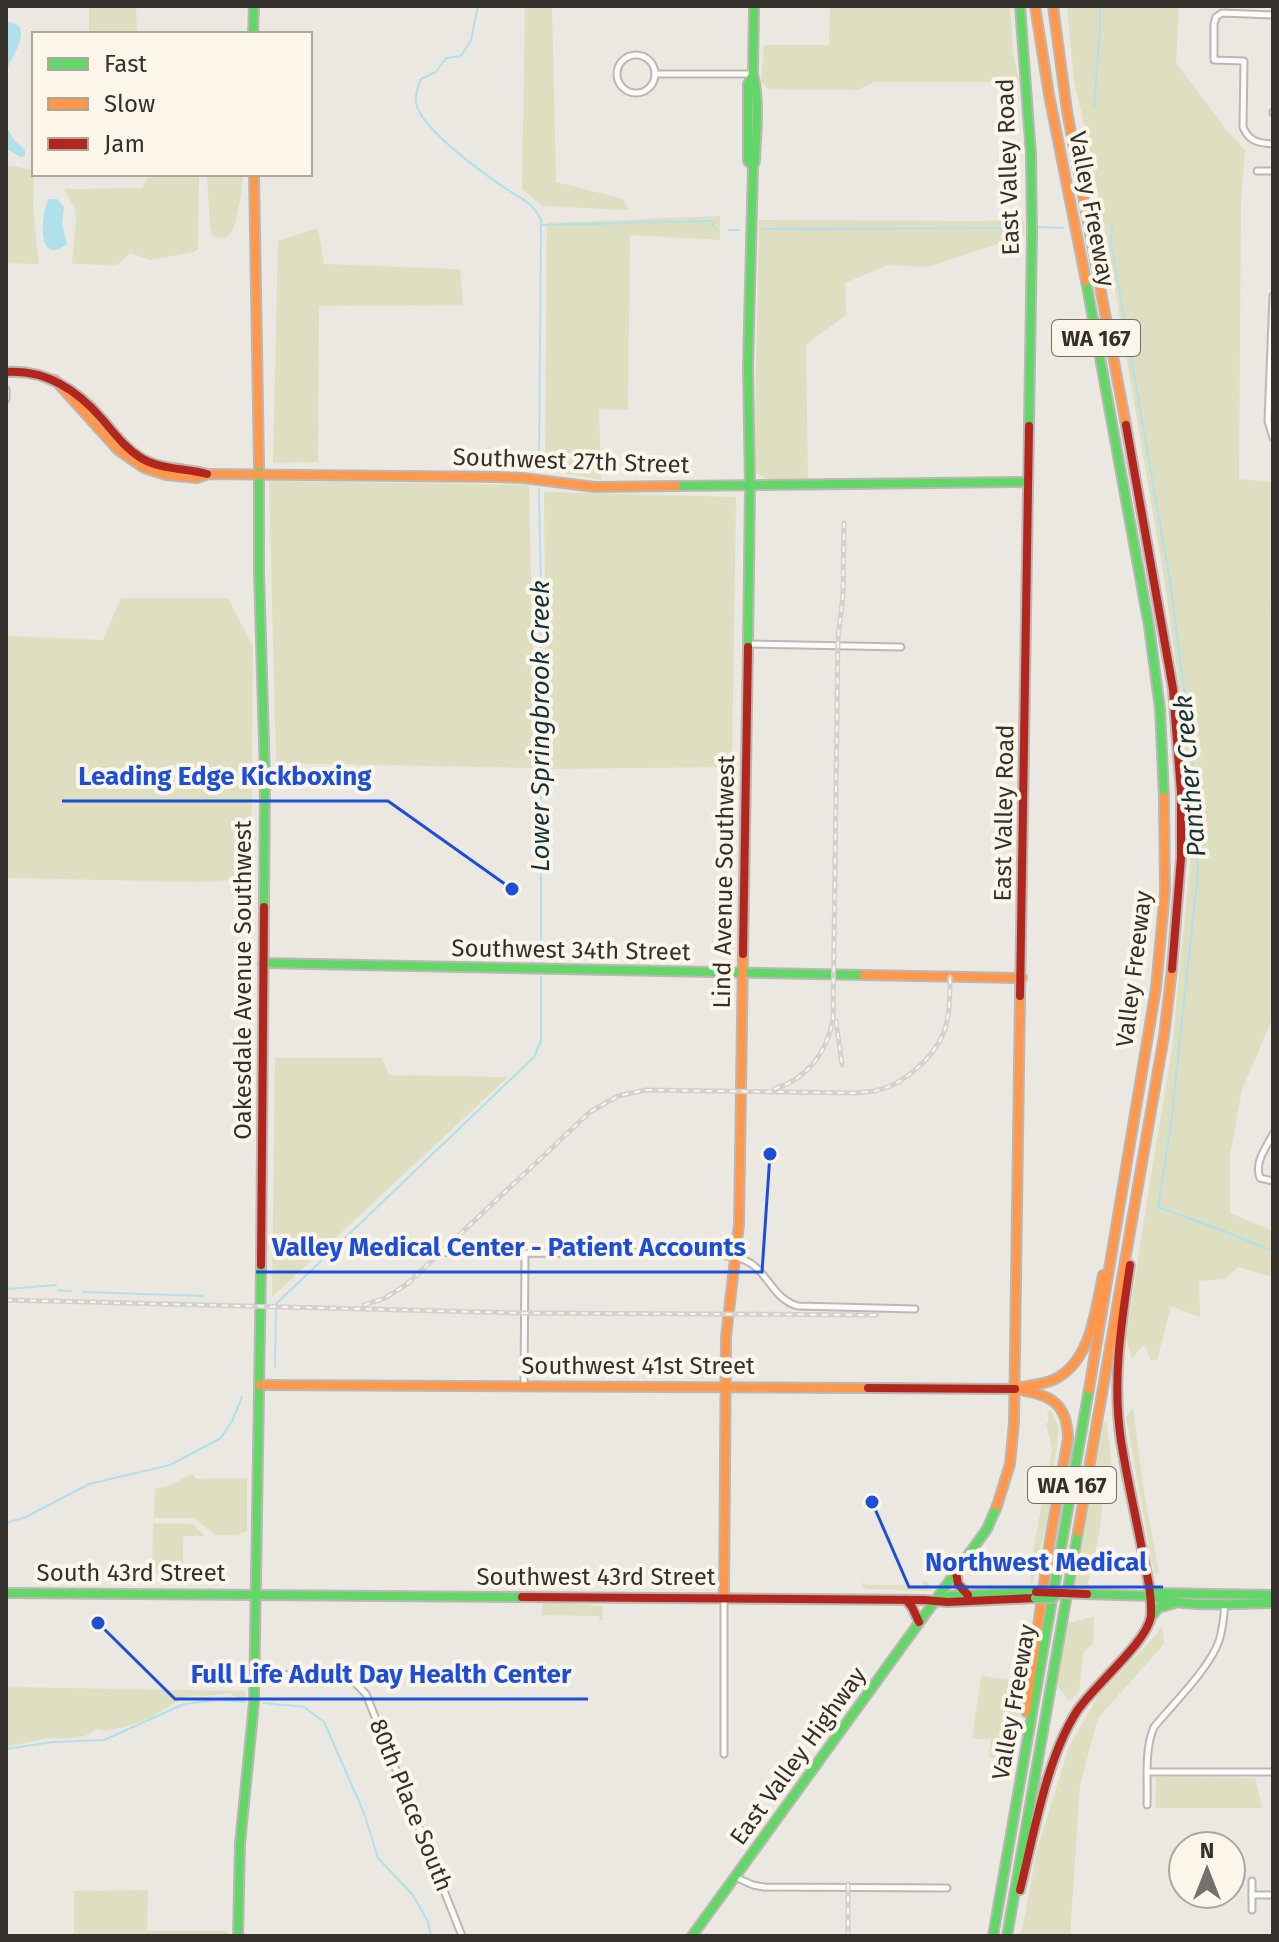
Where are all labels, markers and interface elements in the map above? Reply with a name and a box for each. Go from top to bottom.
legend [32,32,312,176]
text: Fast [104,50,147,78]
street label: East Valley Road [991,78,1025,256]
text: Slow [104,90,155,118]
street label: Valley Freeway [1063,129,1121,289]
text: Jam [104,130,145,158]
road number: WA 167 [1052,320,1140,356]
street label: Southwest 27th Street [452,443,690,479]
water label: Lower Springbrook Creek [525,580,556,872]
water label: Panther Creek [1167,694,1213,858]
street label: East Valley Road [988,724,1020,902]
callout: Leading Edge Kickboxing [62,751,388,801]
street label: Lind Avenue Southwest [708,755,740,1009]
text: Leading Edge Kickboxing [78,761,372,792]
street label: Oakesdale Avenue Southwest [229,820,257,1140]
street label: Valley Freeway [1111,889,1158,1049]
street label: Southwest 34th Street [451,934,691,966]
callout: Valley Medical Center - Patient Accounts [256,1222,762,1272]
text: Valley Medical Center - Patient Accounts [271,1232,746,1263]
street label: Southwest 41st Street [521,1352,755,1380]
road number: WA 167 [1028,1467,1116,1503]
callout: Northwest Medical [909,1537,1163,1587]
text: Northwest Medical [925,1547,1147,1578]
street label: South 43rd Street [37,1559,226,1587]
street label: Southwest 43rd Street [476,1563,716,1591]
street label: Valley Freeway [987,1622,1041,1782]
callout: Full Life Adult Day Health Center [175,1649,588,1699]
text: Full Life Adult Day Health Center [191,1659,572,1690]
street label: East Valley Highway [724,1661,872,1850]
street label: 80th Place South [364,1715,458,1895]
north arrow [1167,1830,1247,1910]
text: N [1200,1837,1214,1864]

